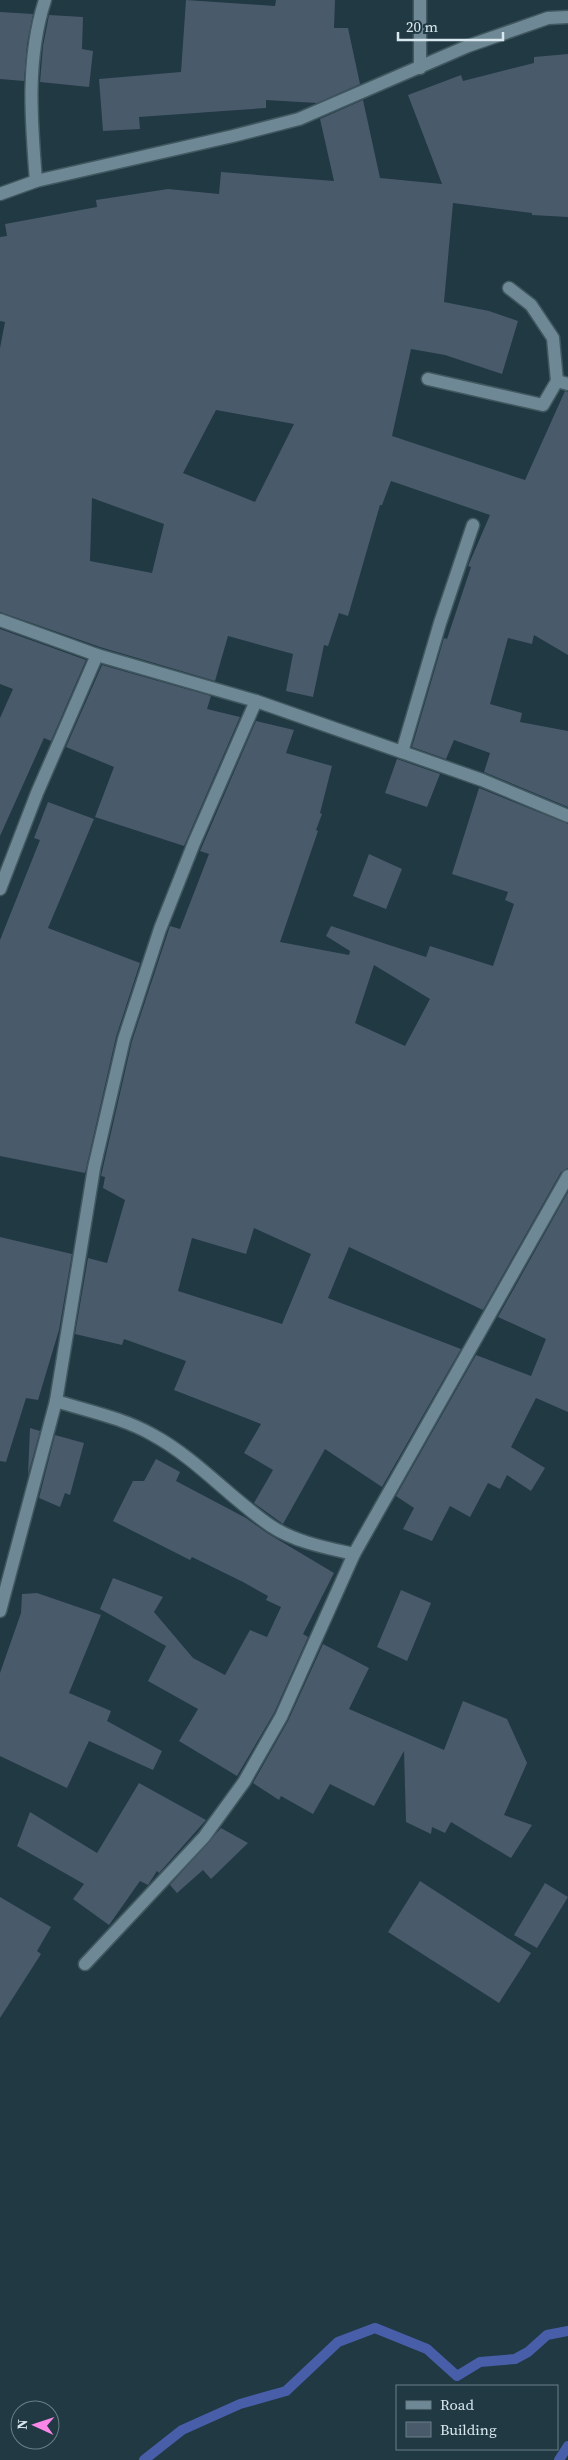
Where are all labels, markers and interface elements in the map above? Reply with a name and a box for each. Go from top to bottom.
scale bar [398,10,503,42]
text: 20 m [406,16,438,37]
legend [396,2385,558,2450]
text: Road [440,2394,474,2415]
north arrow [10,2400,60,2450]
text: N [12,2419,32,2430]
text: Building [440,2419,497,2440]

